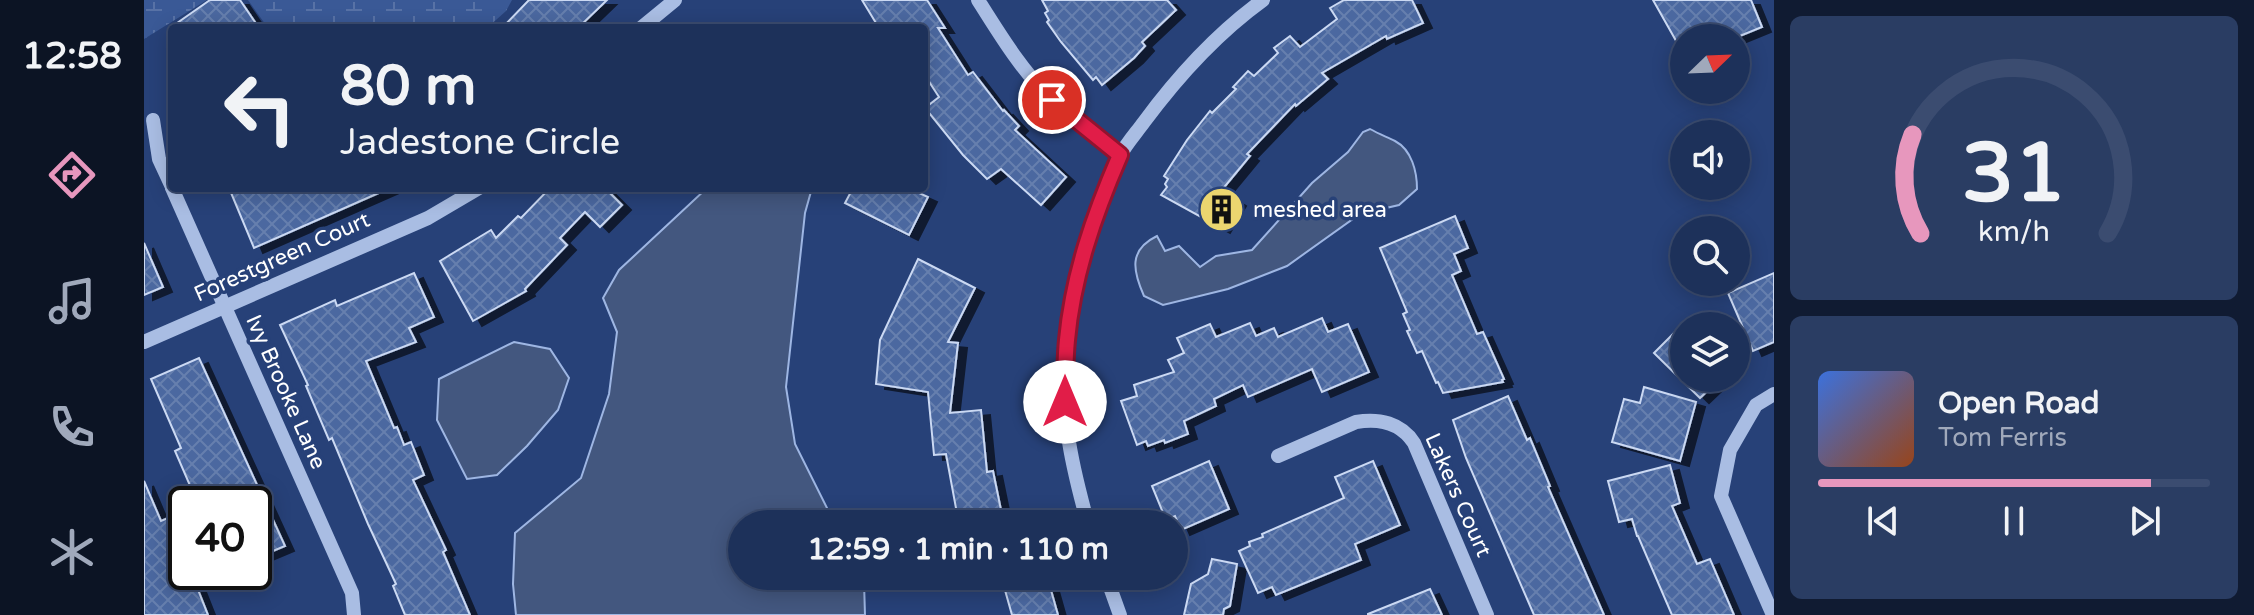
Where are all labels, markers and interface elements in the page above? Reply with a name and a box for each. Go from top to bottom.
north arrow [1670,24,1750,104]
map controls [1670,24,1750,392]
text: 12:58 [22,35,122,78]
text: 80 m [340,53,476,120]
icon: left [208,56,312,160]
pin [1018,66,1086,134]
icon: arrive [1030,78,1074,122]
button: sound [1670,120,1750,200]
text: Jadestone Circle [340,121,620,164]
text: 31 [1962,123,2066,223]
icon: directions [44,147,100,203]
building icon: meshed area [1198,186,1246,234]
place label: meshed area [1253,197,1387,223]
street label: Forestgreen Court [190,207,374,307]
text: km/h [1978,215,2050,249]
button: search [1670,216,1750,296]
icon: music [44,273,100,329]
street label: Ivy Brooke Lane [240,311,332,473]
button: layers [1670,312,1750,392]
position arrow [1023,360,1107,444]
text: Open Road [1938,385,2099,422]
icon: phone [44,399,100,455]
text: Tom Ferris [1938,422,2067,453]
street label: Lakers Court [1419,429,1497,561]
speed limit sign: 40 [168,486,272,590]
icon: previous [1861,499,1905,543]
icon: pause [1992,499,2036,543]
icon: next [2123,499,2167,543]
icon: climate [44,524,100,580]
text: 12:59 · 1 min · 110 m [807,531,1109,568]

